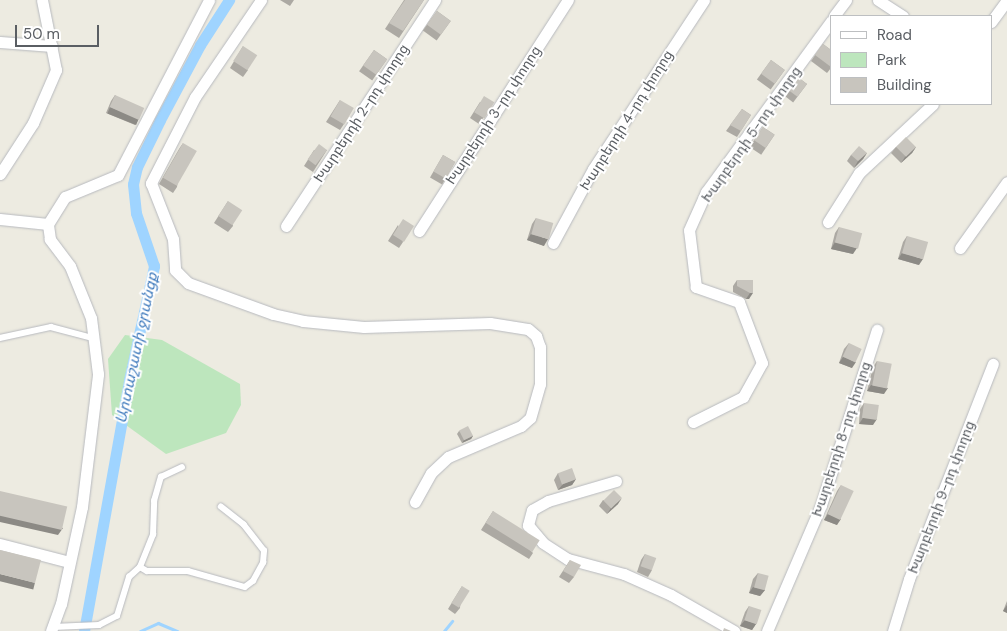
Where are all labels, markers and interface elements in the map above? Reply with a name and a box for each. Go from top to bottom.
scale bar [18,15,101,47]
legend [830,15,992,105]
text: 50 m [23,24,60,44]
text: Road [877,25,912,45]
street label: Խարբերդի 2-րդ փողոց [310,41,412,185]
street label: Խարբերդի 3-րդ փողոց [442,43,544,187]
street label: Խարբերդի 4-րդ փողոց [576,47,676,193]
text: Park [877,50,907,70]
street label: Խարբերդի 5-րդ փողոց [698,63,804,205]
text: Building [877,75,932,95]
water label: Արտաշատի ջրանցք [112,271,162,425]
street label: Խարբերդի 8-րդ փողոց [808,359,874,519]
street label: Խարբերդի 9-րդ փողոց [904,418,978,576]

